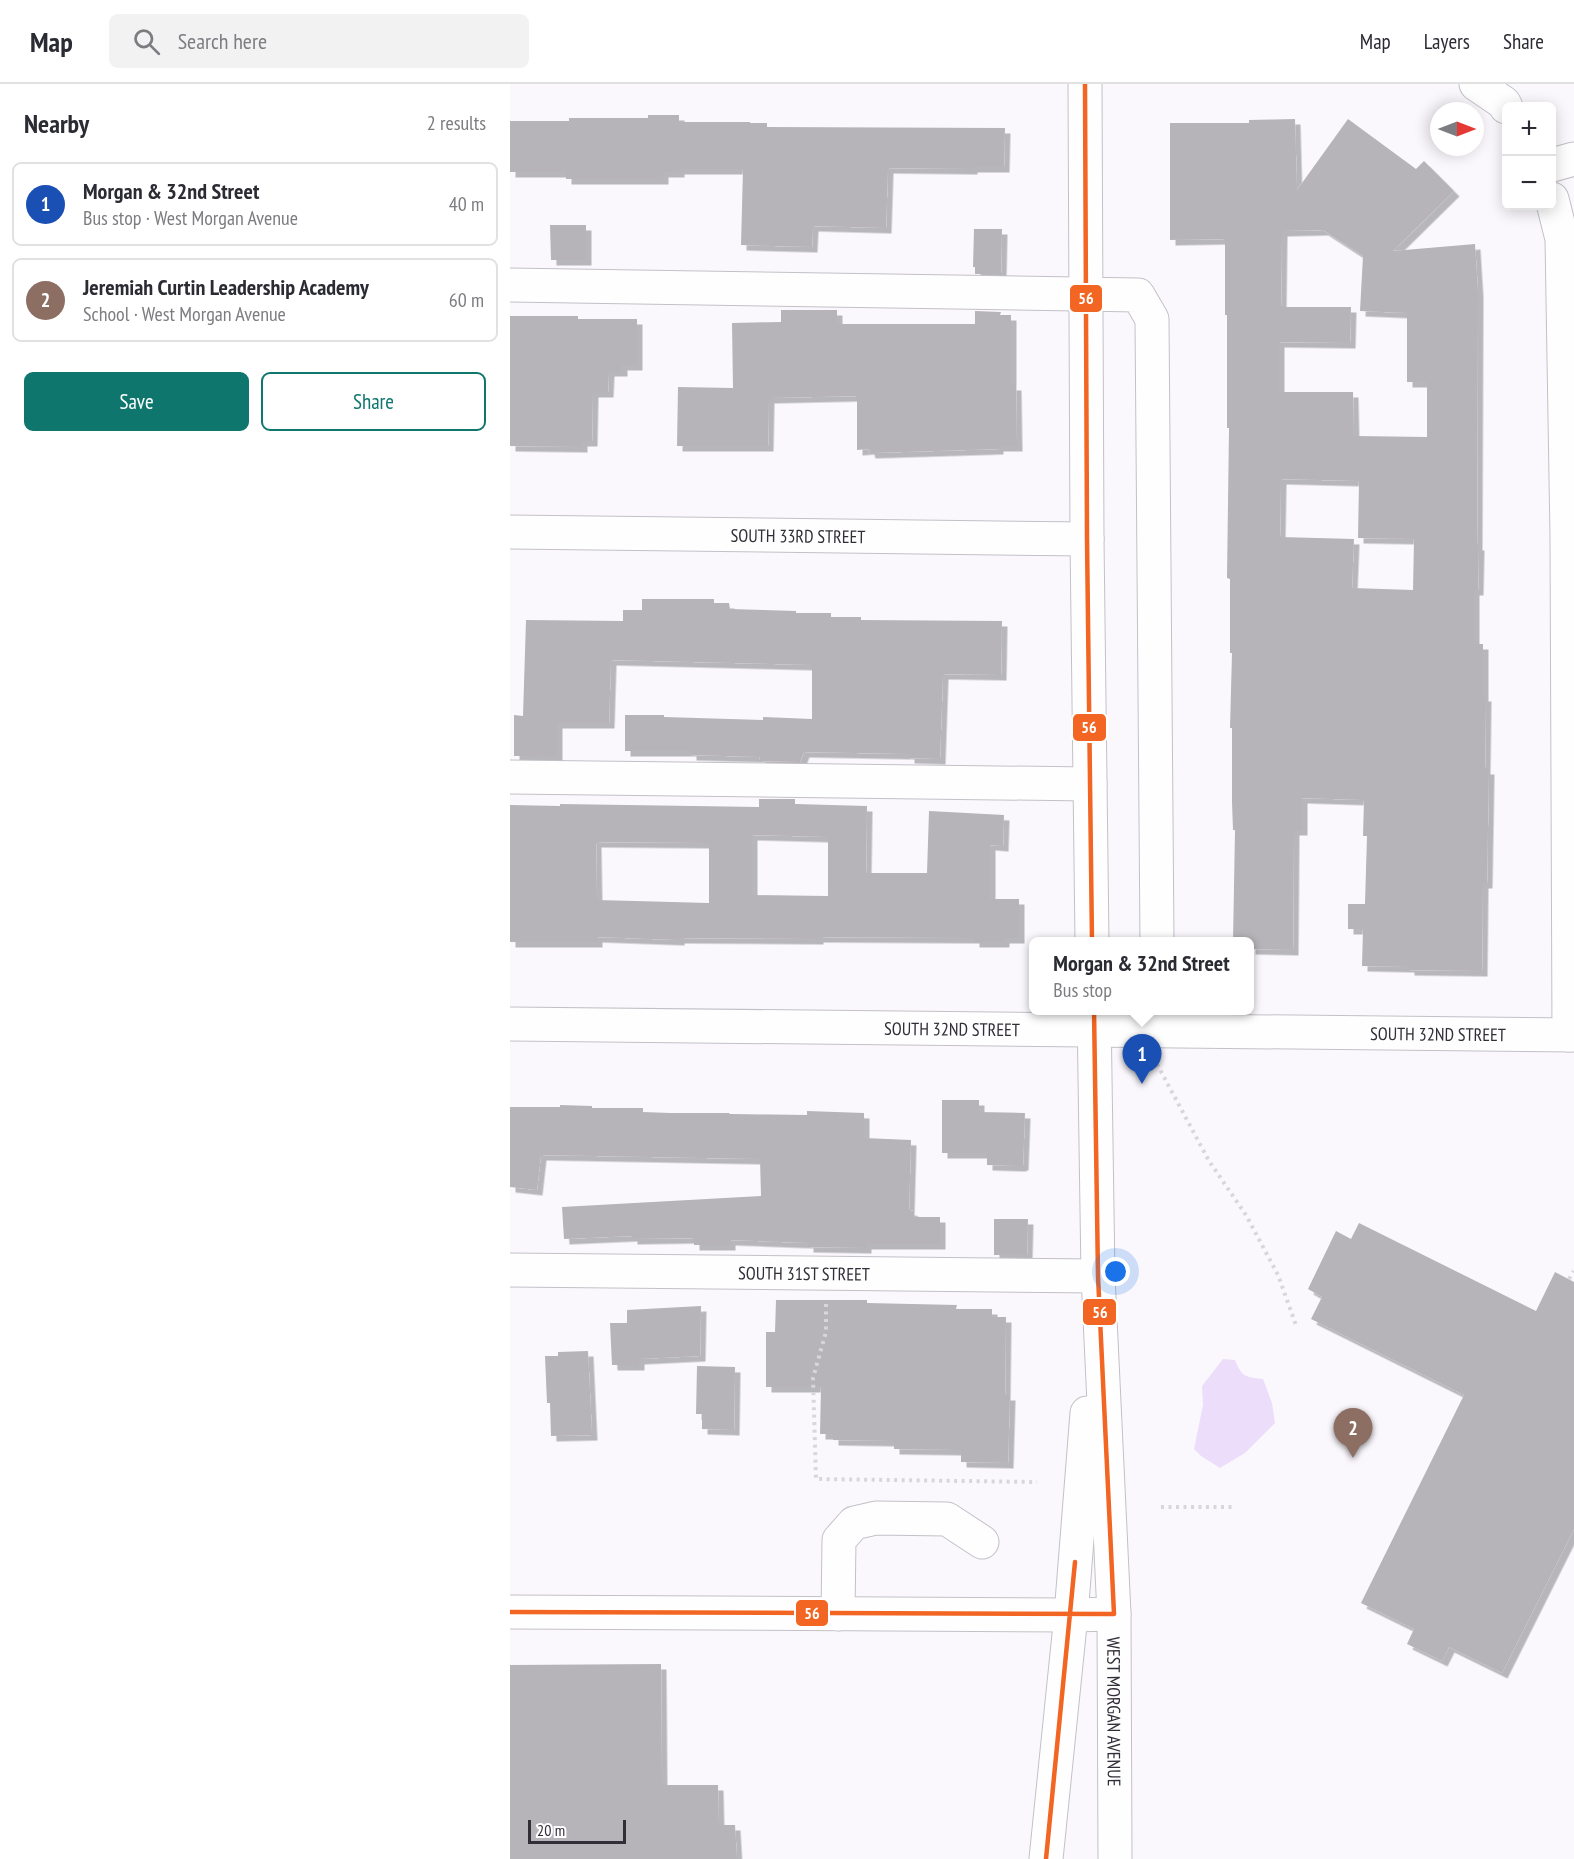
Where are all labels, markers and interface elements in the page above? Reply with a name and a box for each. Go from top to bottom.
search box [109,14,529,68]
text: Map [30,23,73,60]
icon: search [130,25,163,58]
text: Search here [178,27,267,55]
text: Map [1360,28,1391,55]
text: Layers [1424,28,1470,55]
text: Share [1503,28,1544,55]
north arrow [1430,102,1484,156]
map controls [1502,102,1556,210]
button: + [1502,102,1556,156]
text: Nearby [24,107,89,140]
text: 2 results [427,110,486,136]
button: − [1502,156,1556,210]
text: Morgan & 32nd Street [83,177,259,205]
text: 1 [41,191,50,217]
text: 40 m [449,191,484,217]
text: Bus stop · West Morgan Avenue [83,205,298,231]
text: Jeremiah Curtin Leadership Academy [83,273,369,301]
line badge: 56 [1069,284,1103,313]
text: 2 [41,287,50,313]
text: 60 m [449,287,484,313]
text: 56 [1078,288,1094,308]
text: School · West Morgan Avenue [83,301,286,327]
button: Save [24,372,249,431]
button: Share [261,372,486,431]
street label: SOUTH 33RD STREET [731,523,865,548]
line badge: 56 [1072,713,1107,742]
text: 56 [1081,717,1097,737]
popup [1029,937,1254,1015]
text: Morgan & 32nd Street [1053,949,1230,977]
text: Bus stop [1053,977,1112,1003]
street label: SOUTH 32ND STREET [884,1016,1020,1041]
street label: SOUTH 32ND STREET [1370,1021,1506,1046]
pin: 1 [1122,1034,1162,1084]
your location [1101,1257,1130,1286]
street label: SOUTH 31ST STREET [738,1261,870,1285]
line badge: 56 [1082,1298,1117,1326]
text: 56 [1092,1302,1108,1322]
pin: 2 [1334,1408,1372,1458]
line badge: 56 [795,1599,829,1627]
text: 56 [804,1603,820,1623]
street label: WEST MORGAN AVENUE [1103,1637,1126,1786]
scale bar [528,1817,626,1844]
text: 20 m [537,1820,565,1840]

